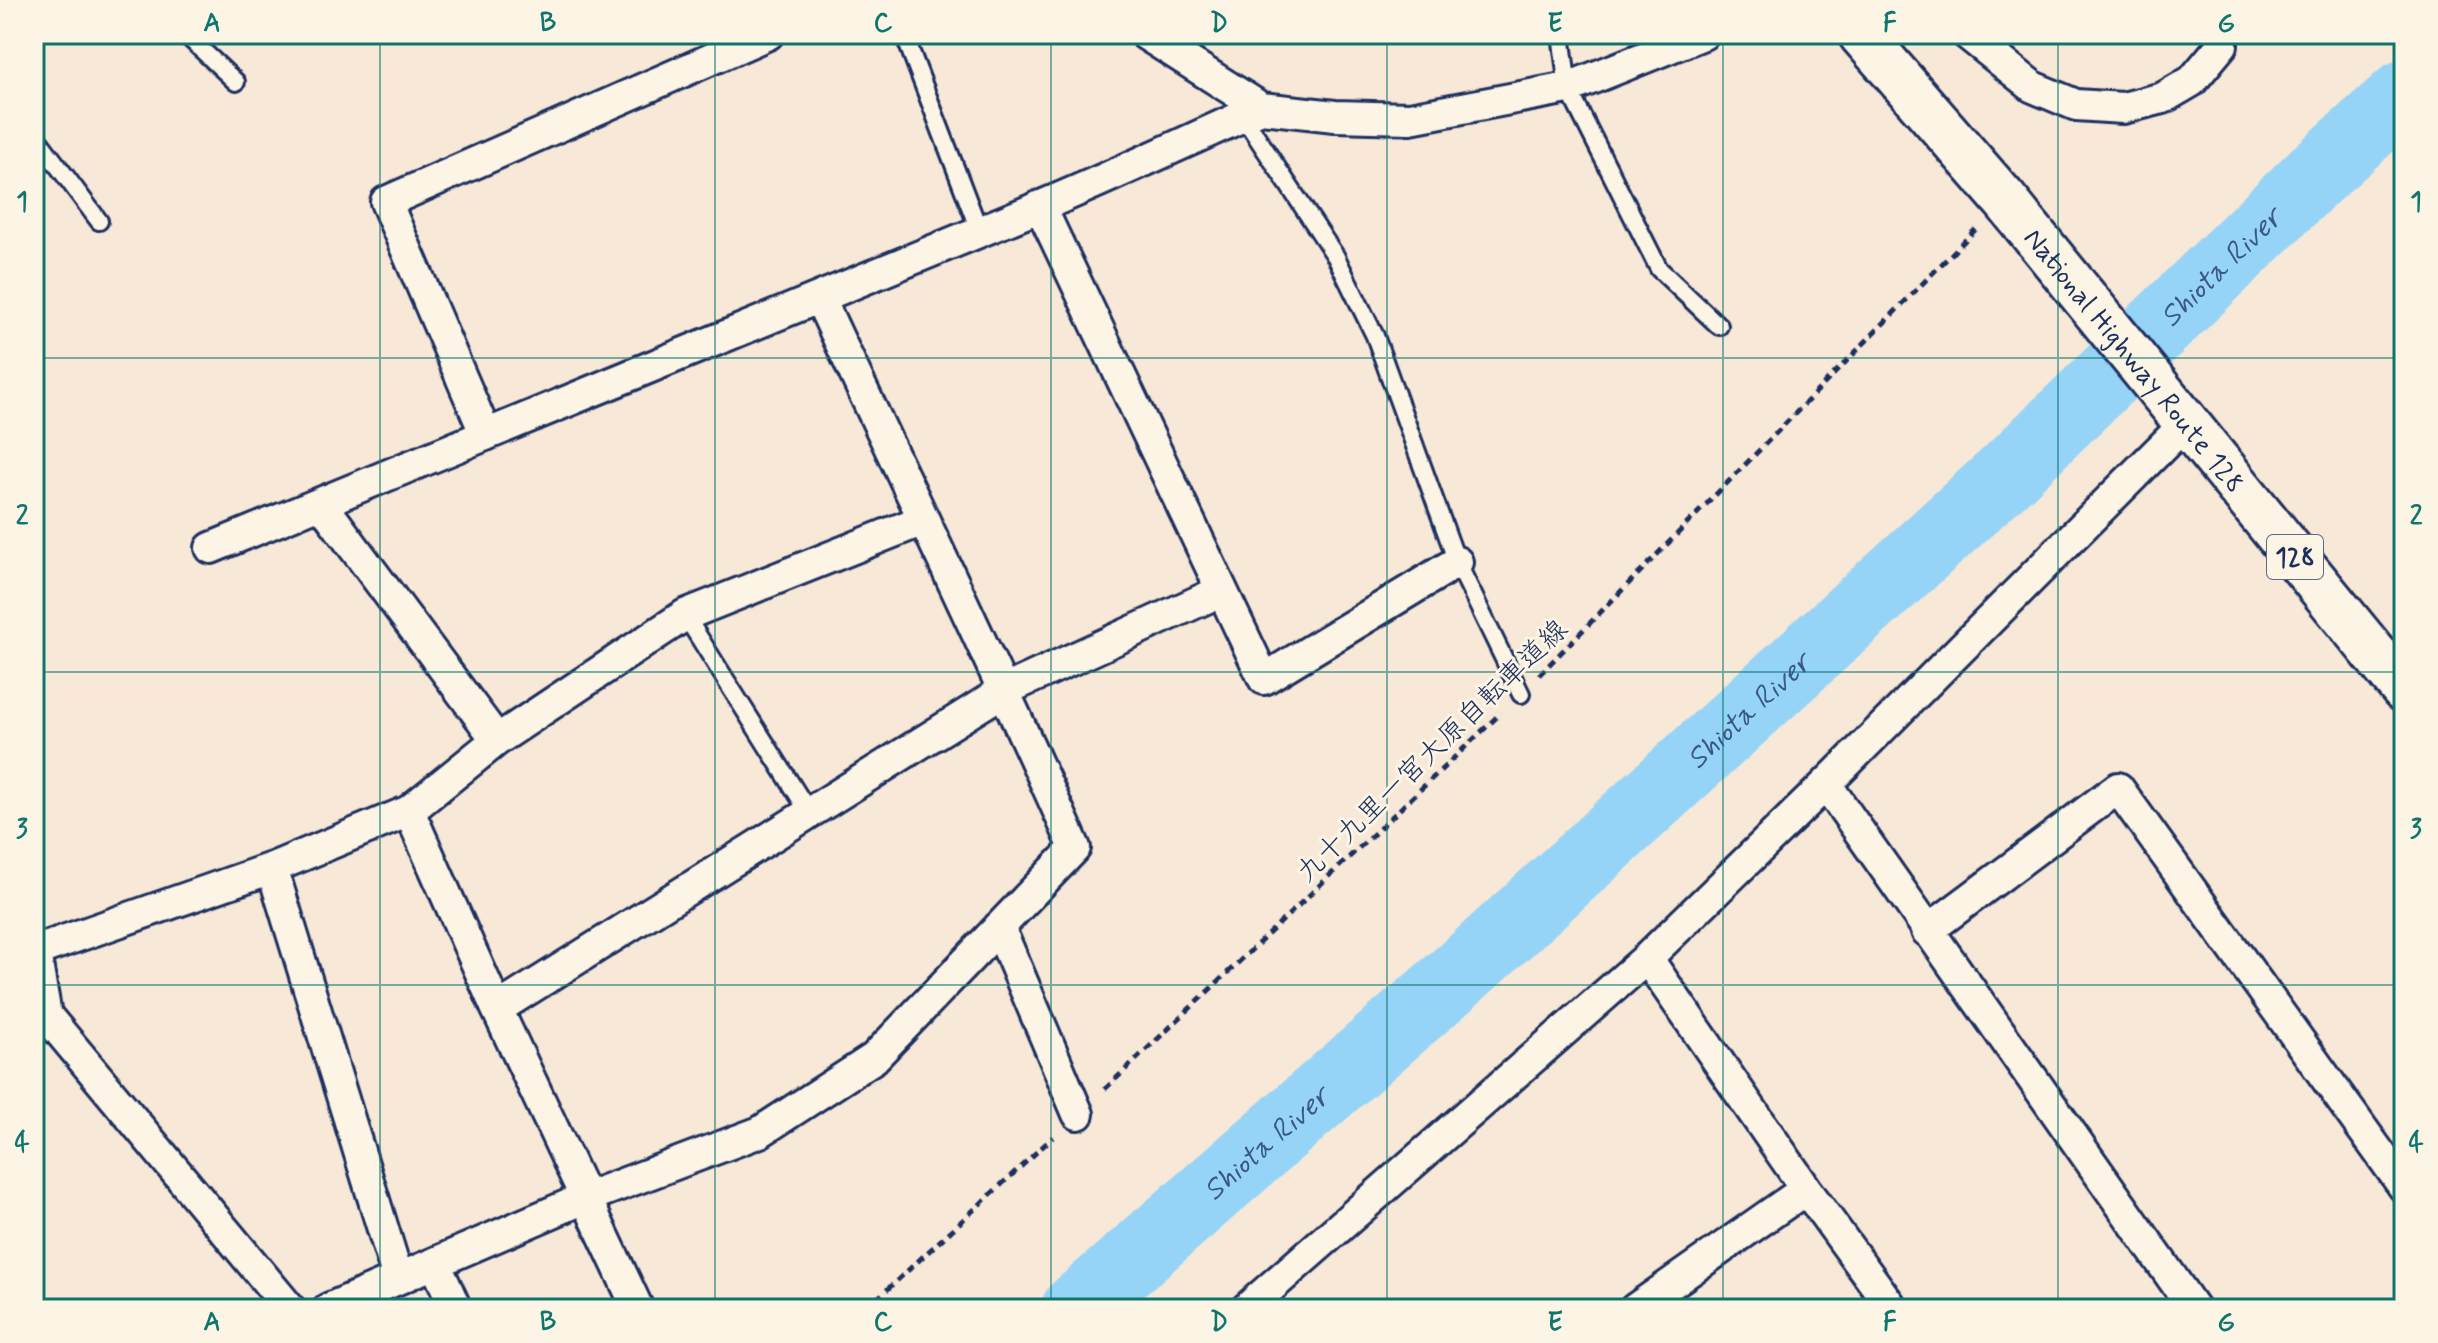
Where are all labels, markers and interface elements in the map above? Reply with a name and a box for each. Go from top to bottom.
text: A [203,7,221,41]
text: B [540,7,556,41]
text: C [874,7,893,41]
text: D [1210,7,1228,41]
text: E [1547,7,1563,41]
text: F [1883,7,1897,41]
text: G [2217,7,2235,41]
text: 1 [16,186,28,220]
text: 1 [2410,186,2422,220]
water label: Shiota River [2152,197,2294,336]
street label: National Highway Route 128 [2014,221,2252,502]
text: 2 [16,500,29,534]
text: 2 [2410,500,2423,534]
road number: 128 [2267,535,2323,579]
street label: 九十九里一宮大原自転車道線 [1289,612,1577,892]
water label: Shiota River [1679,642,1823,778]
text: 3 [16,813,28,847]
text: 3 [2410,813,2422,847]
water label: Shiota River [1195,1076,1341,1210]
text: 4 [14,1127,30,1161]
text: 4 [2408,1127,2424,1161]
text: A [203,1306,221,1340]
text: B [540,1306,556,1340]
text: C [874,1306,893,1340]
text: D [1210,1306,1228,1340]
text: E [1547,1306,1563,1340]
text: F [1883,1306,1897,1340]
text: G [2217,1306,2235,1340]

